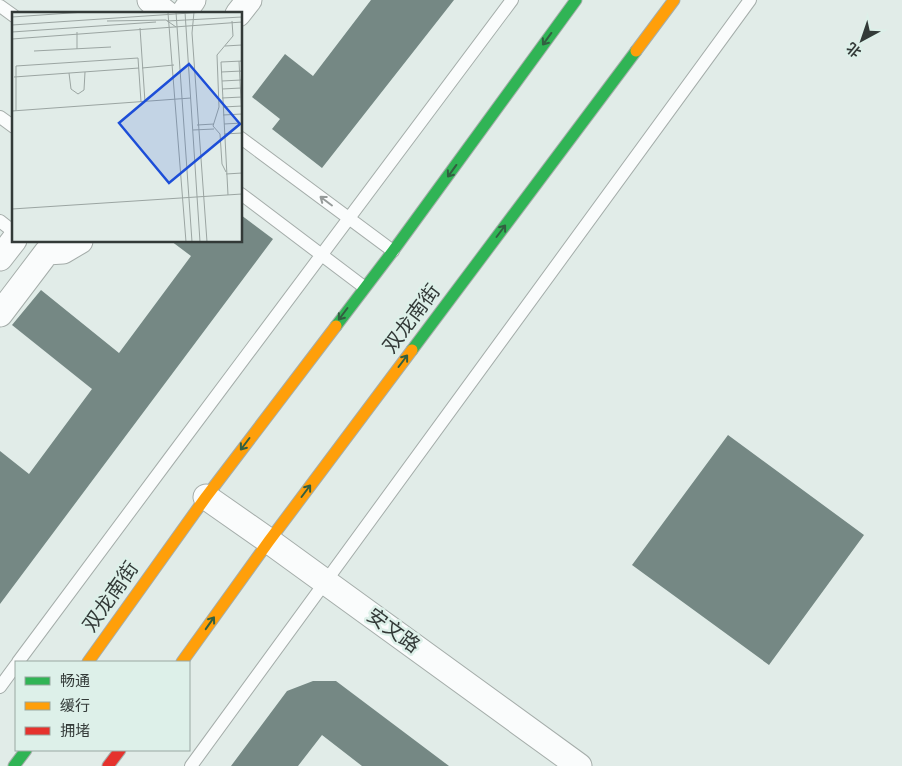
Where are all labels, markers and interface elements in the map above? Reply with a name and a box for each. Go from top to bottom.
inset map [12,12,242,242]
north arrow [837,15,887,65]
one-way arrow [542,32,553,45]
text: 北 [844,39,864,60]
one-way arrow [446,163,457,177]
one-way arrow [319,196,333,206]
one-way arrow [496,224,506,238]
street label: 双龙南街 [379,280,444,357]
one-way arrow [338,307,349,320]
one-way arrow [398,355,409,368]
one-way arrow [240,437,251,450]
one-way arrow [301,484,311,498]
street label: 双龙南街 [79,558,142,636]
street label: 安文路 [363,604,424,657]
one-way arrow [205,616,215,630]
legend [15,661,190,751]
text: 畅通 [60,673,90,689]
text: 缓行 [60,698,90,714]
text: 拥堵 [60,723,90,739]

